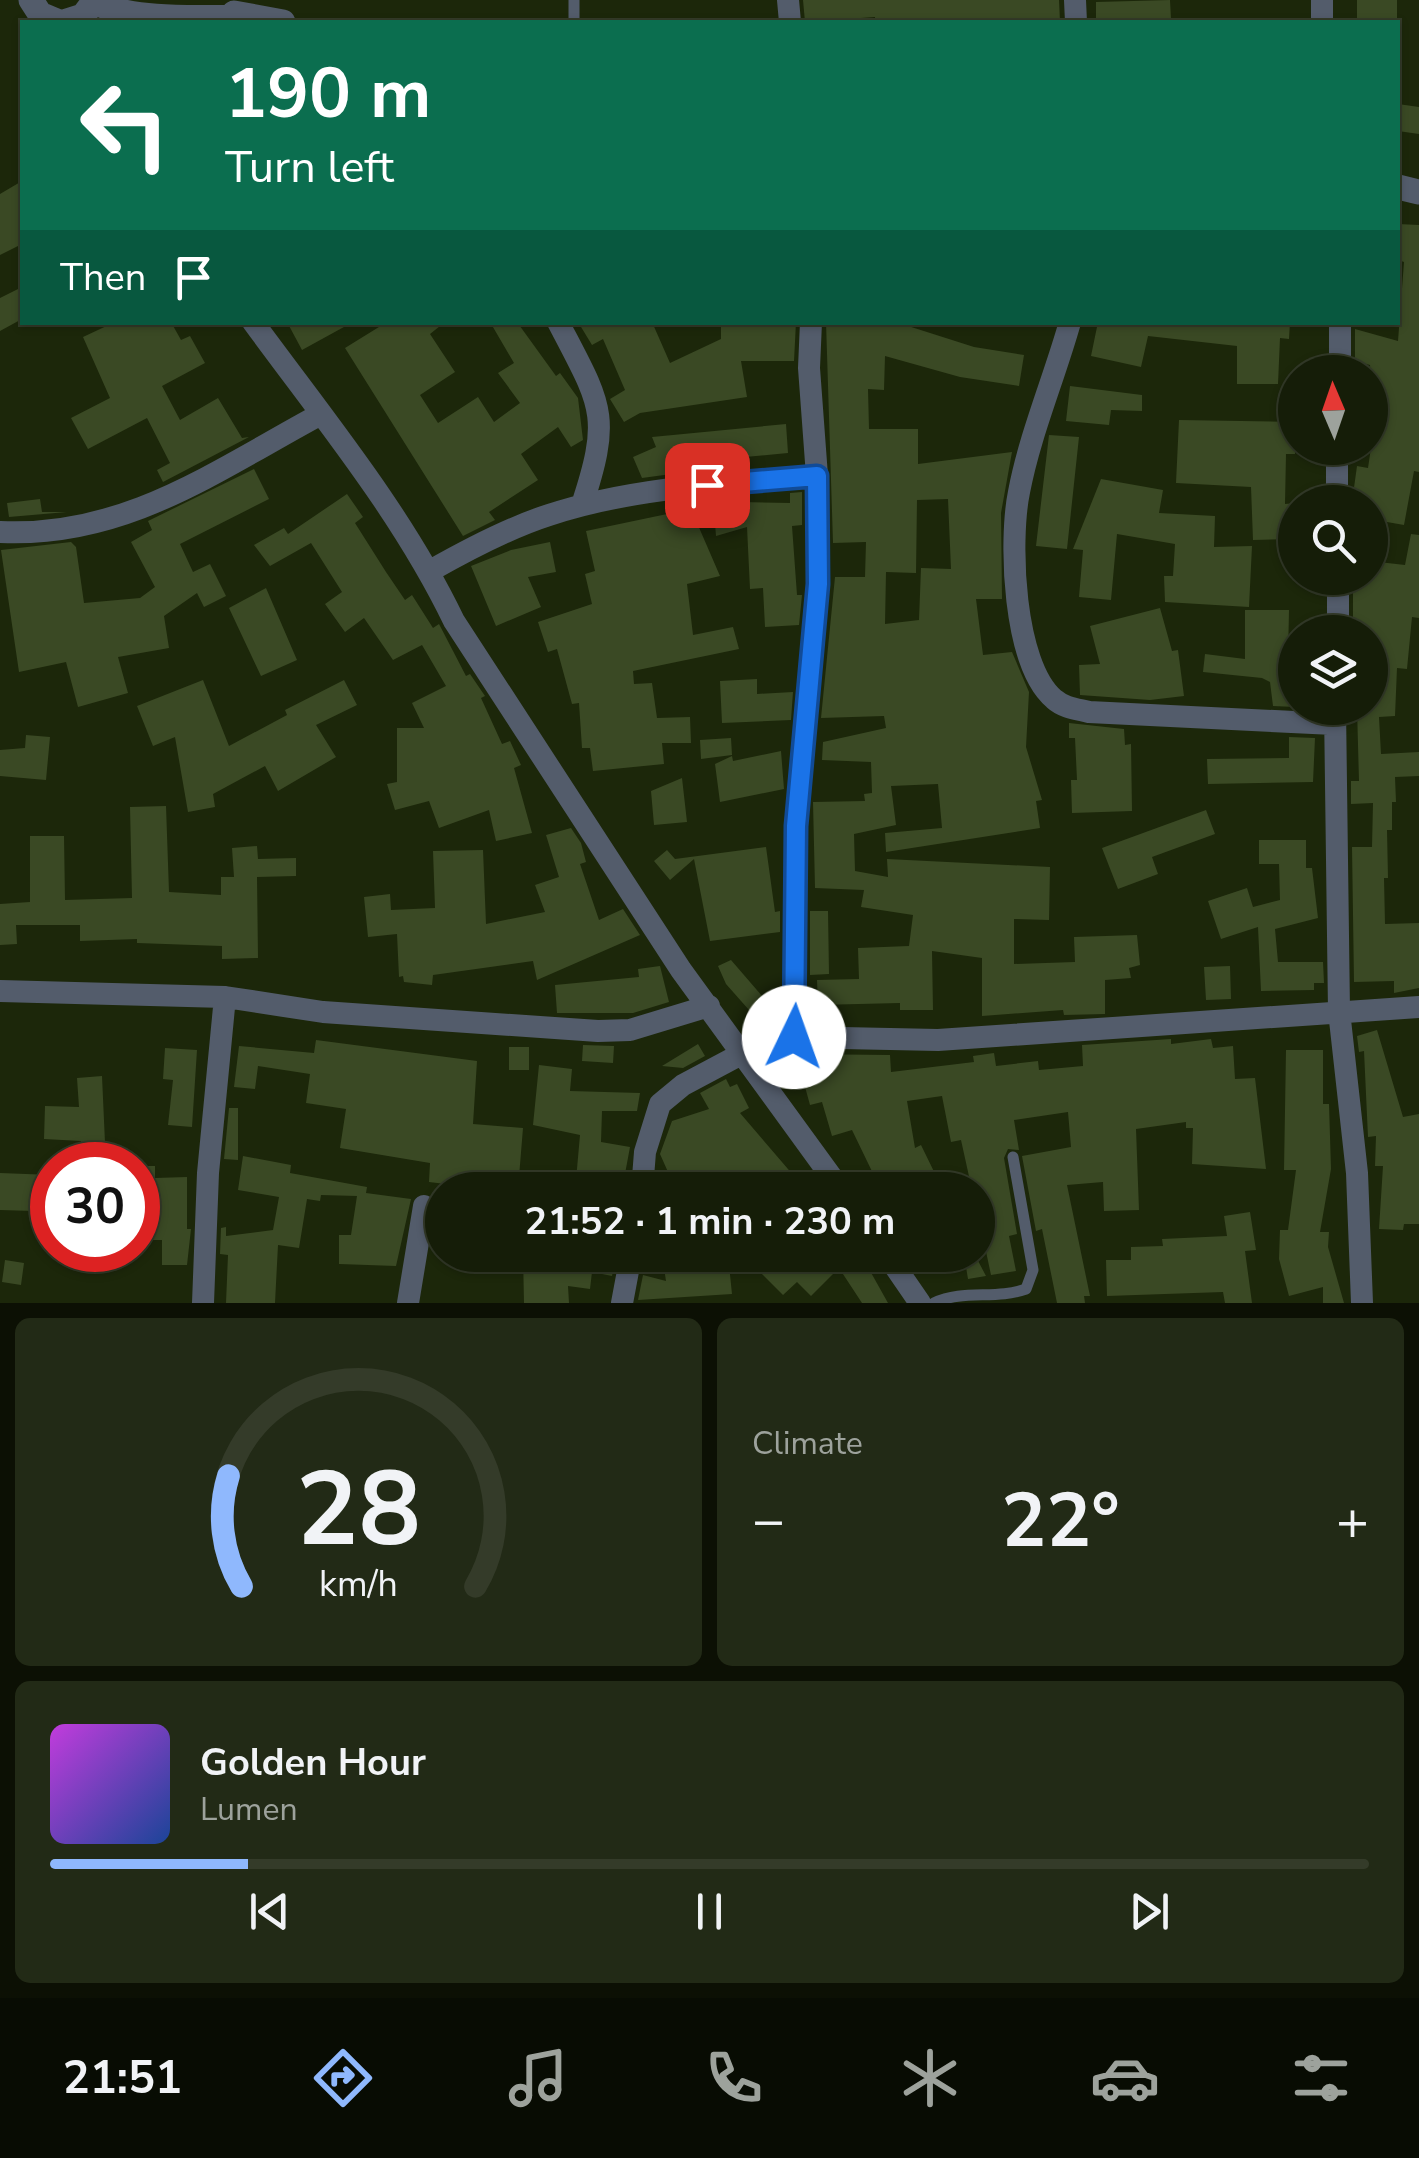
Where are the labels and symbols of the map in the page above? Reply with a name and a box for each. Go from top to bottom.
north arrow [1278,355,1388,465]
pin [665,443,750,528]
position arrow [742,985,846,1089]
speed limit sign: 30 [30,1142,160,1272]

